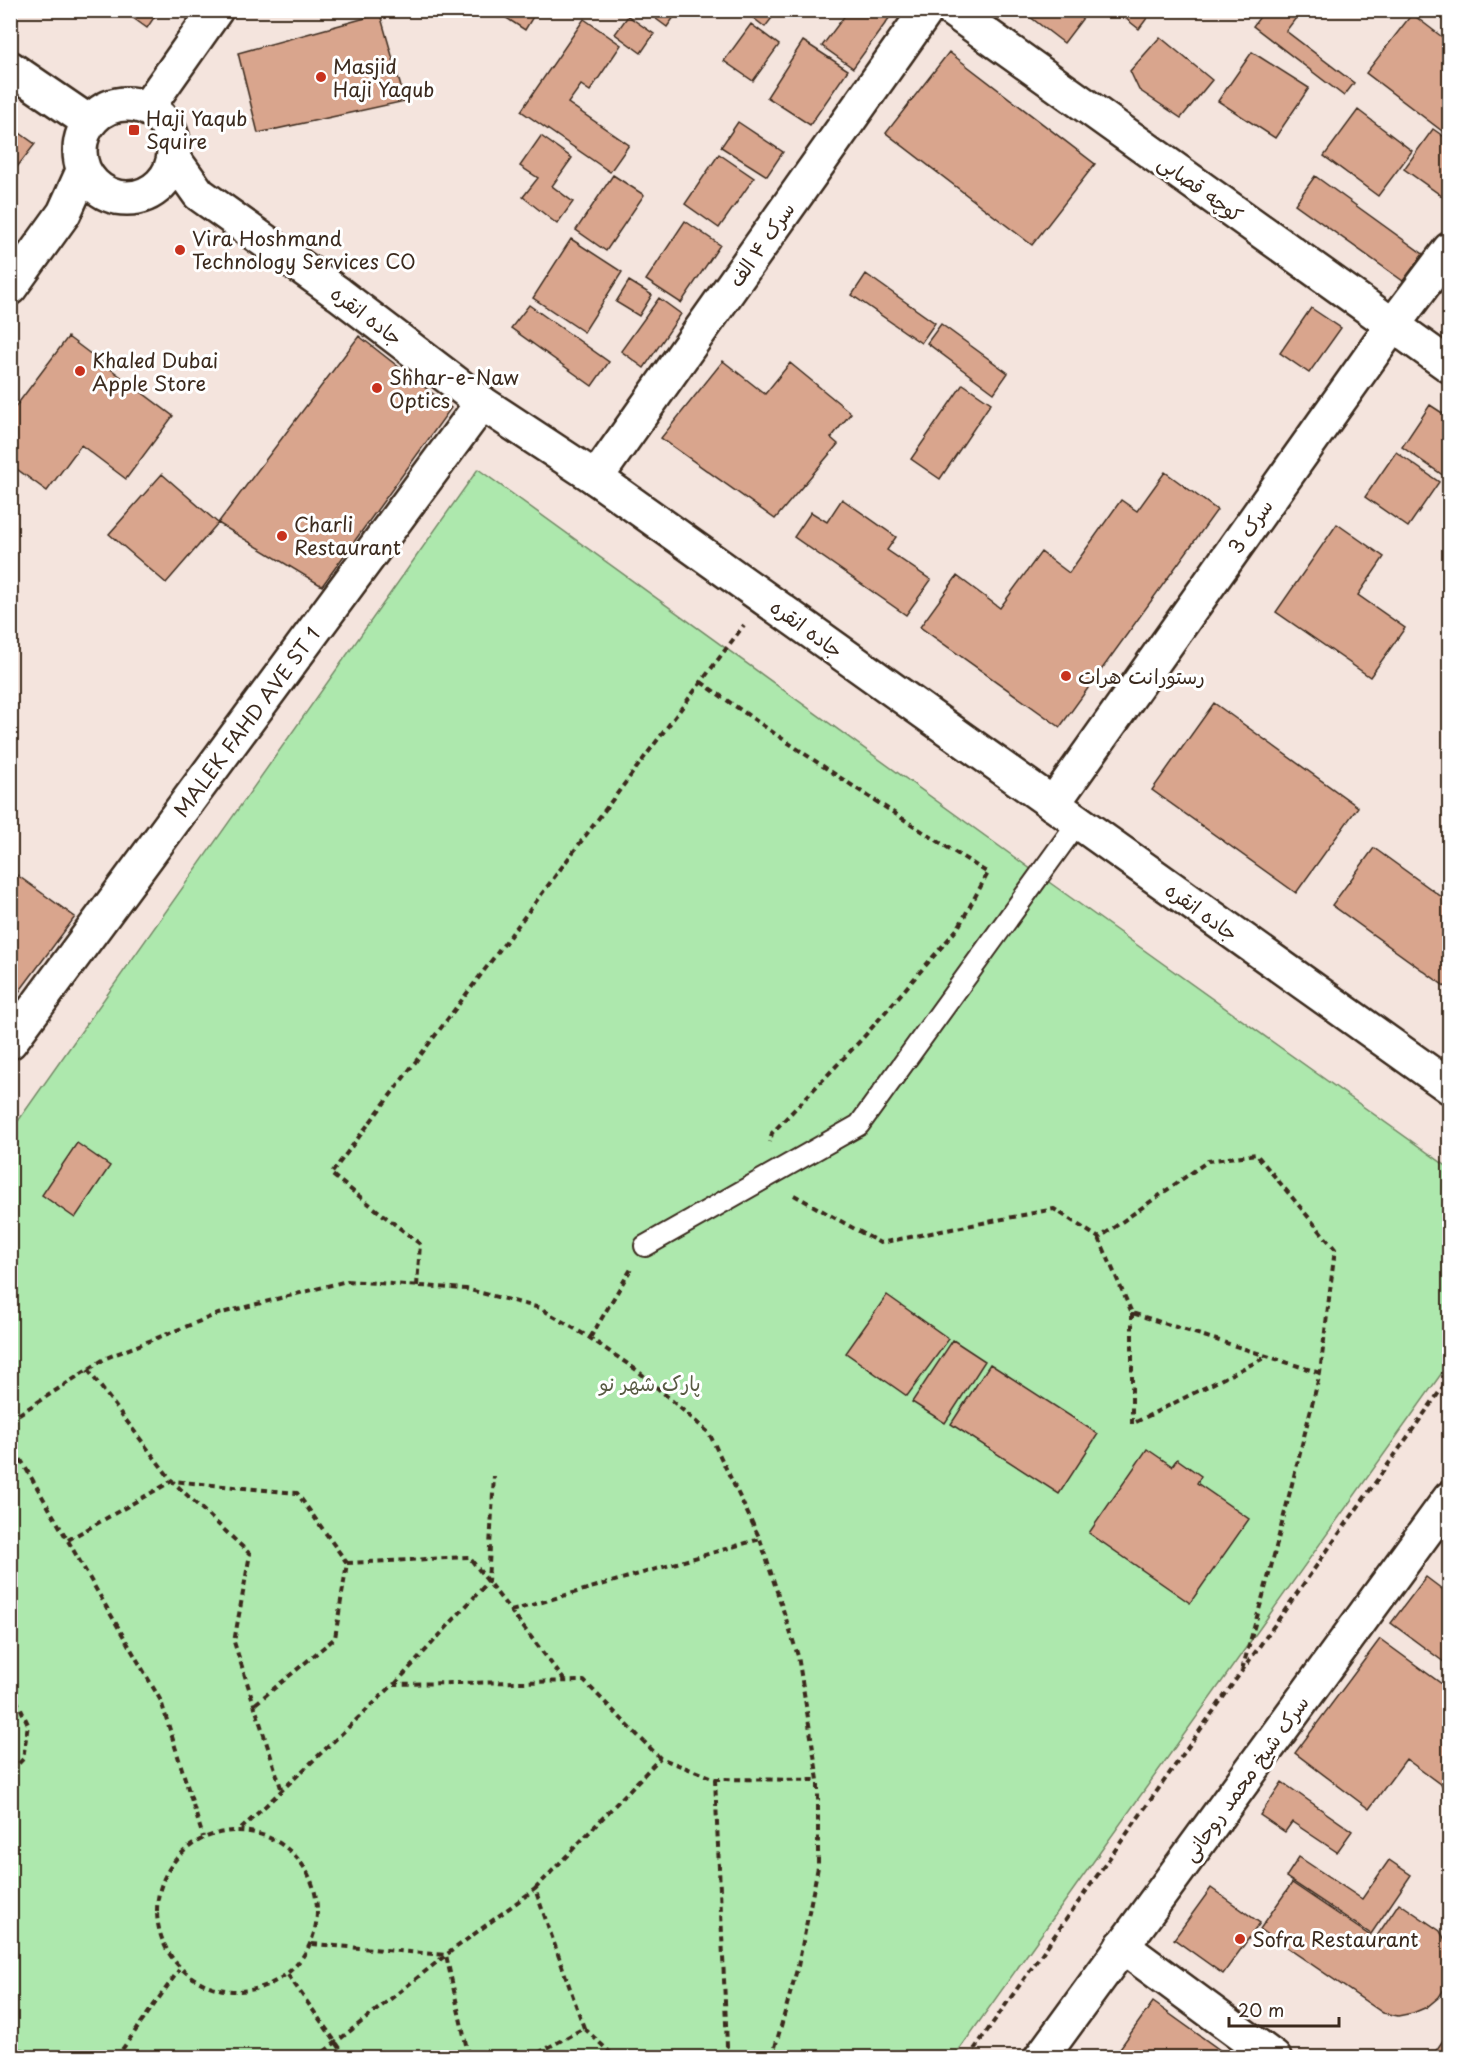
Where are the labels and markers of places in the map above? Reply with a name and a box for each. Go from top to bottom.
place label: Masjid Haji Yaqub [333,51,434,104]
marker: Masjid Haji Yaqub [314,70,328,84]
place label: Haji Yaqub Squire [146,103,247,156]
marker: Haji Yaqub Squire [127,123,141,137]
place label: Vira Hoshmand Technology Services CO [192,223,416,276]
marker: Vira Hoshmand Technology Services CO [173,243,187,257]
place label: Khaled Dubai Apple Store [92,345,218,398]
place label: Shhar-e-Naw Optics [389,362,519,415]
marker: Khaled Dubai Apple Store [73,364,87,378]
marker: Shhar-e-Naw Optics [370,381,384,395]
place label: Charli Restaurant [294,509,401,562]
marker: Charli Restaurant [275,529,289,543]
place label: رستورانت هرات [1078,661,1205,691]
marker: رستورانت هرات [1059,669,1073,683]
place label: Sofra Restaurant [1252,1924,1418,1954]
marker: Sofra Restaurant [1233,1932,1247,1946]

